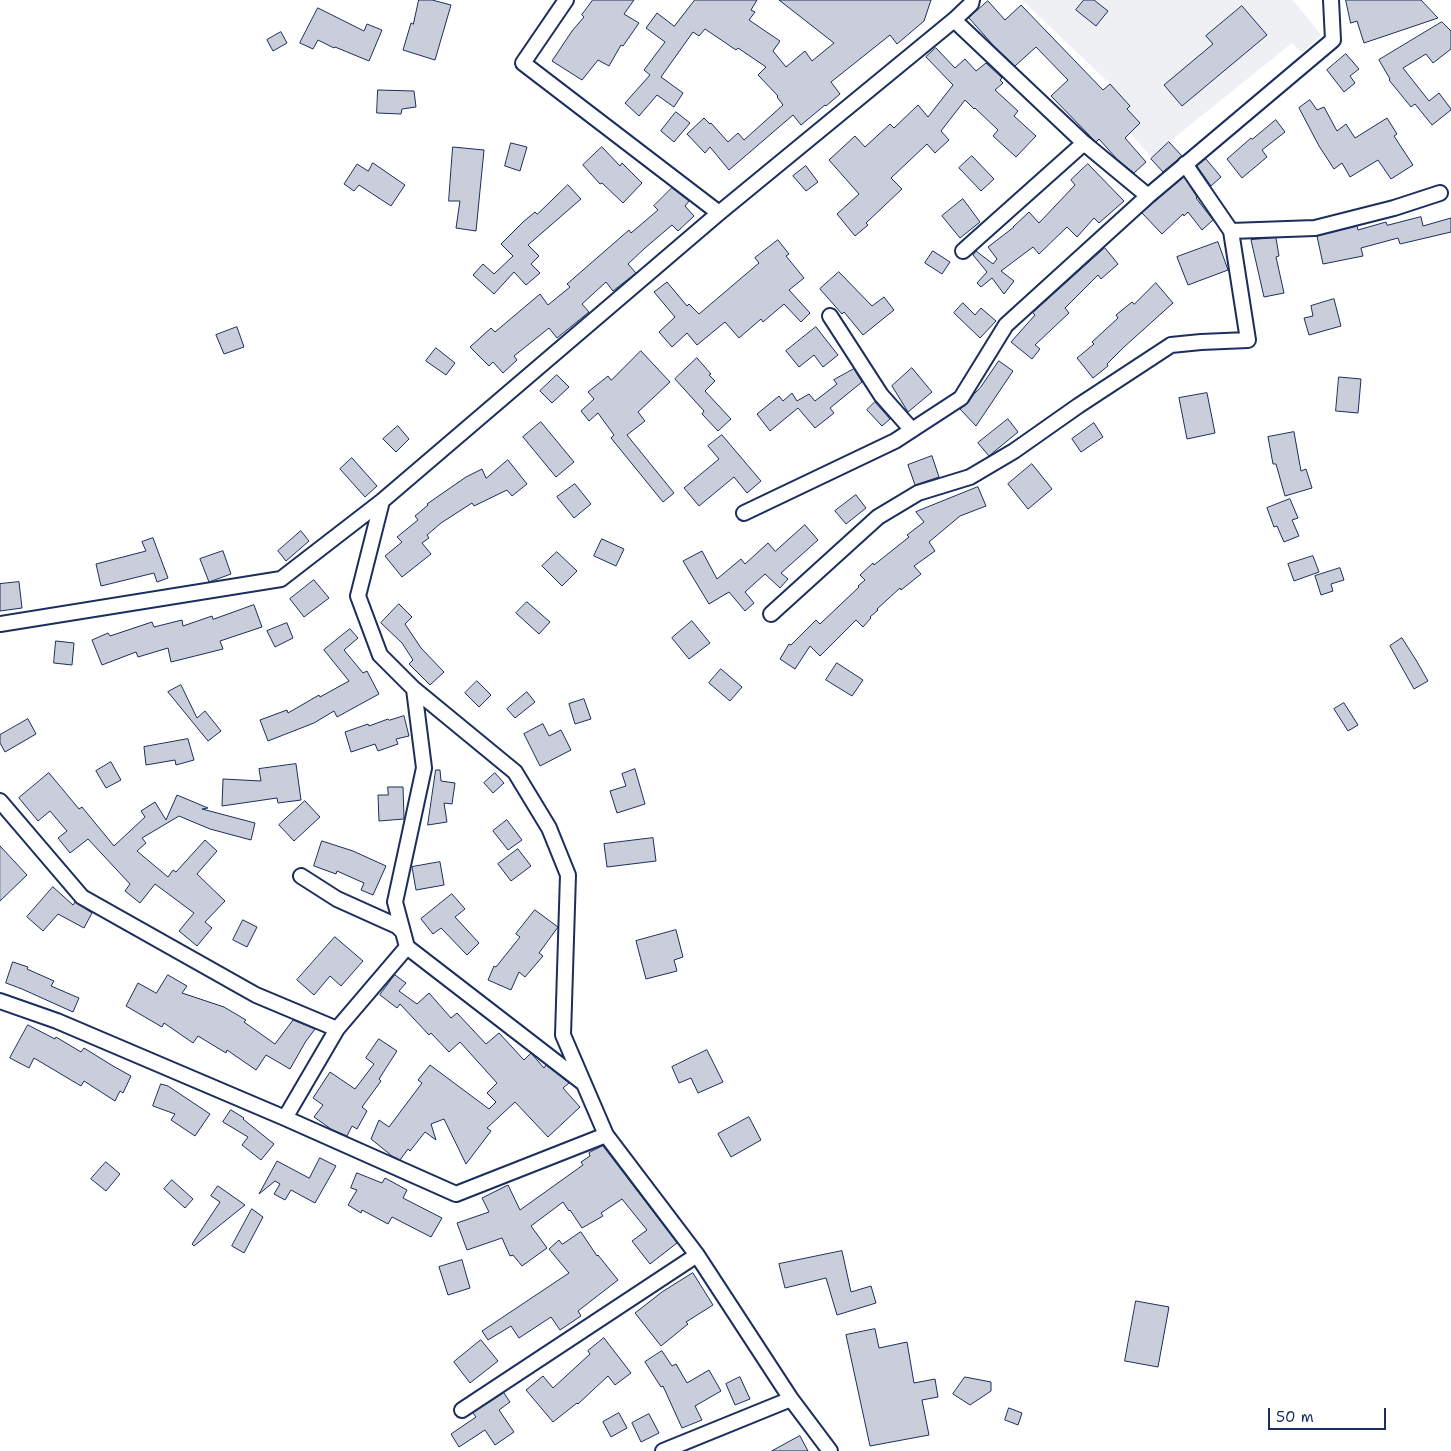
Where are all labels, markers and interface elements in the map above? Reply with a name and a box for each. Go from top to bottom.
scale bar [1271,1398,1388,1430]
text: 50 m [1276,1407,1314,1427]

